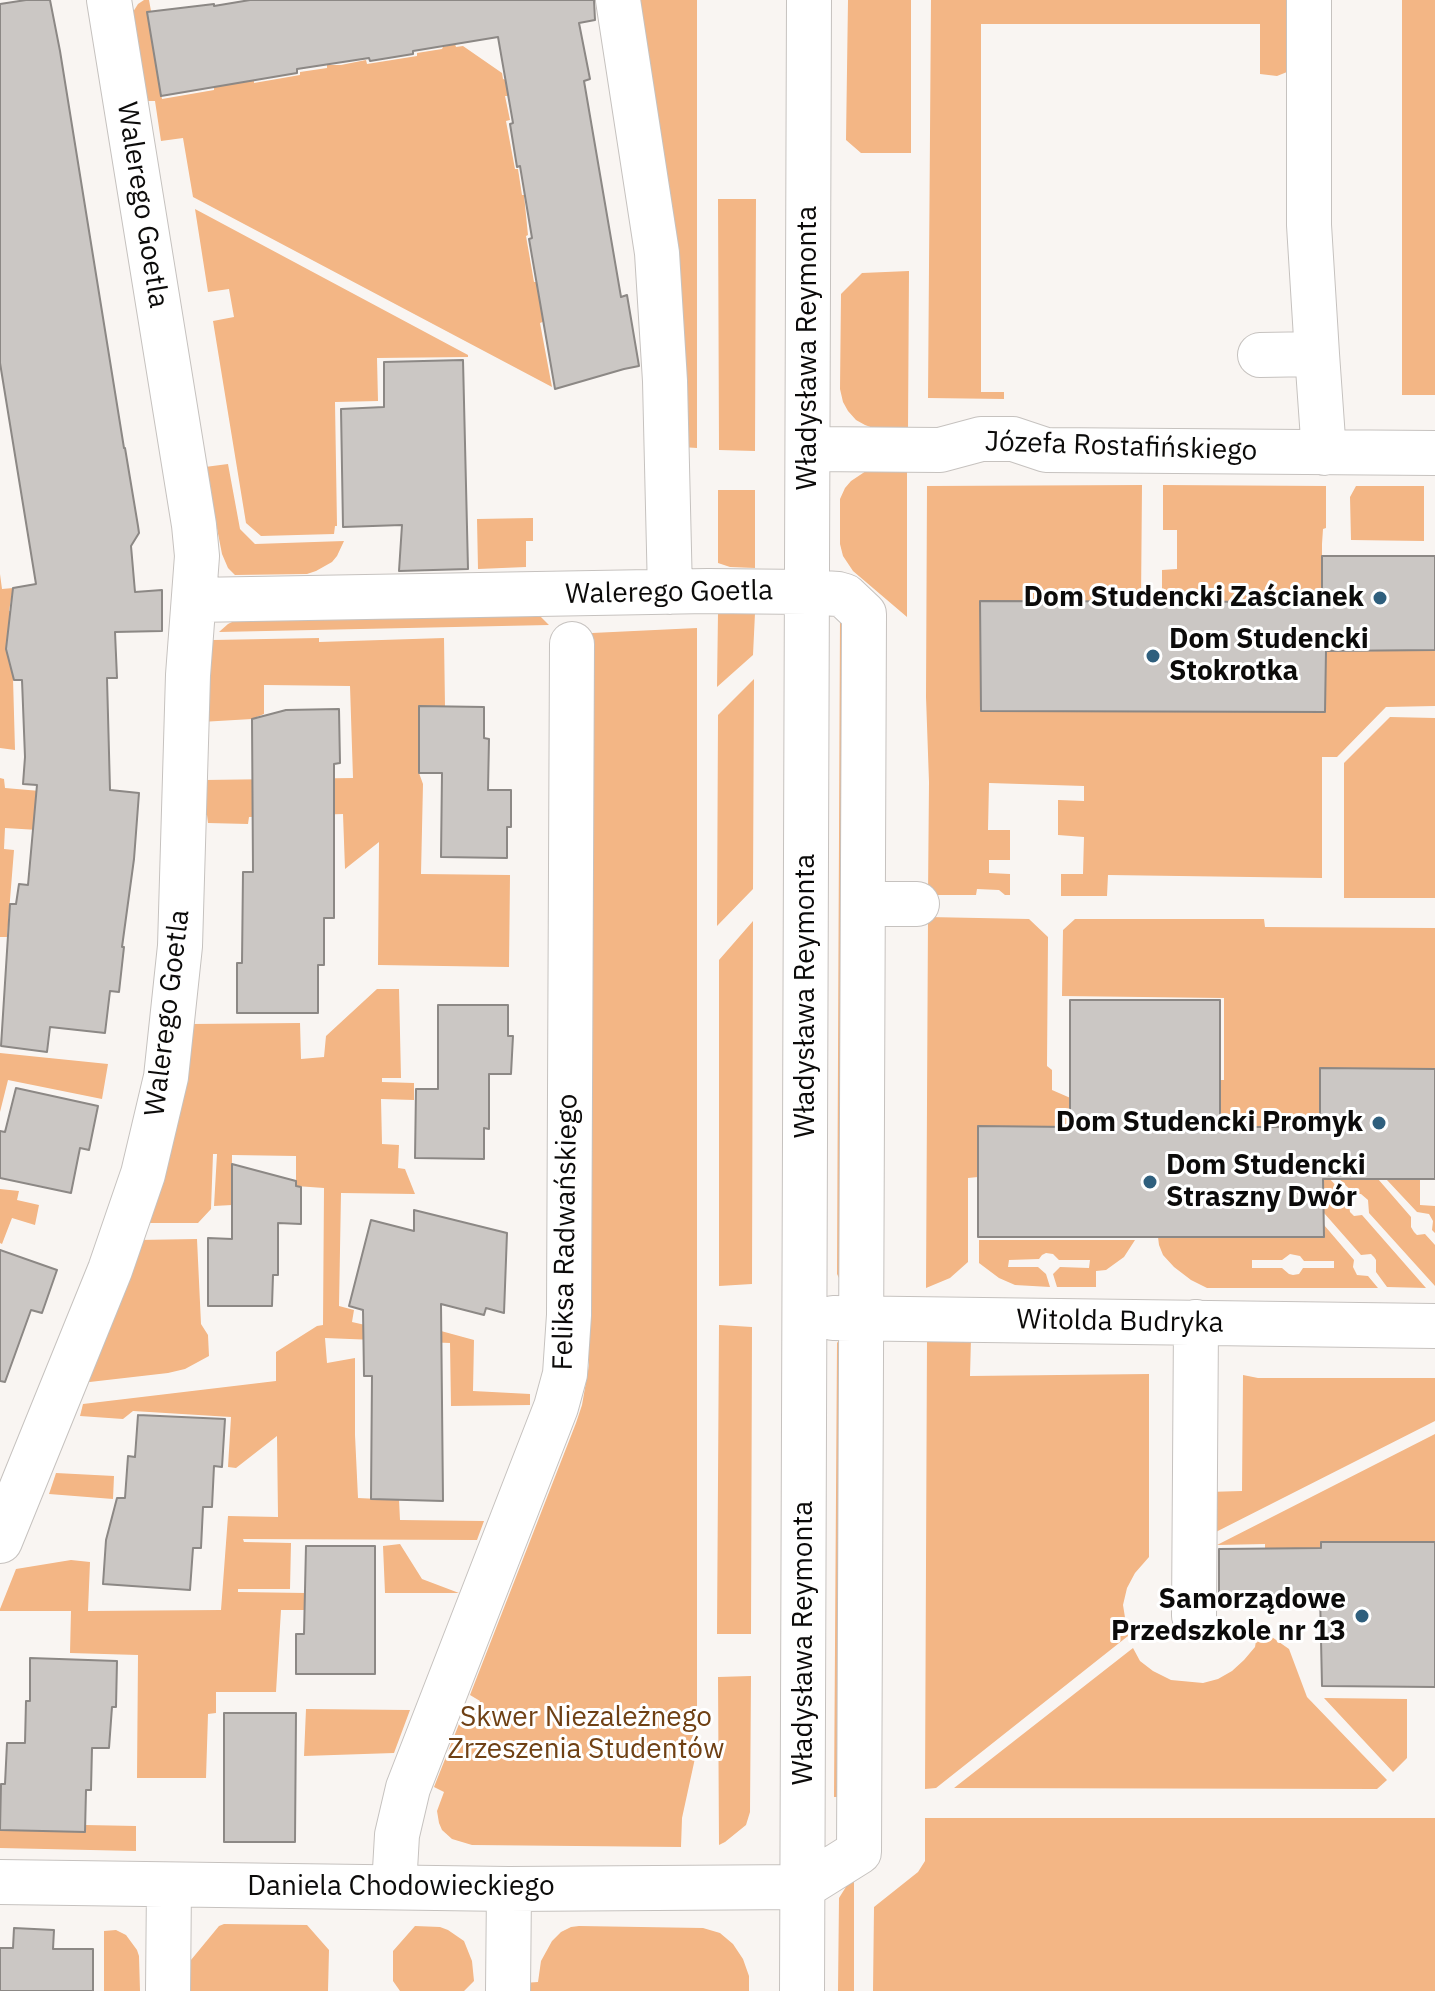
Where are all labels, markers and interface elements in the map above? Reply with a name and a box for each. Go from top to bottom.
street label: Walerego Goetla [109,100,175,310]
street label: Władysława Reymonta [791,206,825,490]
street label: Józefa Rostafińskiego [984,425,1258,469]
street label: Walerego Goetla [565,574,773,612]
place label: Dom Studencki Zaścianek [1024,581,1364,615]
marker: Dom Studencki Zaścianek [1371,589,1389,607]
place label: Dom Studencki Stokrotka [1169,623,1369,689]
marker: Dom Studencki Stokrotka [1144,647,1162,665]
street label: Władysława Reymonta [789,854,823,1138]
street label: Walerego Goetla [139,908,197,1118]
street label: Feliksa Radwańskiego [547,1093,585,1371]
place label: Dom Studencki Promyk [1056,1106,1363,1140]
marker: Dom Studencki Promyk [1370,1114,1388,1132]
place label: Dom Studencki Straszny Dwór [1166,1149,1366,1215]
marker: Dom Studencki Straszny Dwór [1141,1173,1159,1191]
street label: Witolda Budryka [1016,1303,1224,1341]
street label: Władysława Reymonta [787,1501,821,1785]
place label: Samorządowe Przedszkole nr 13 [1111,1583,1346,1649]
marker: Samorządowe Przedszkole nr 13 [1353,1607,1371,1625]
park label: Skwer Niezależnego Zrzeszenia Studentów [448,1701,724,1767]
street label: Daniela Chodowieckiego [247,1870,555,1904]

